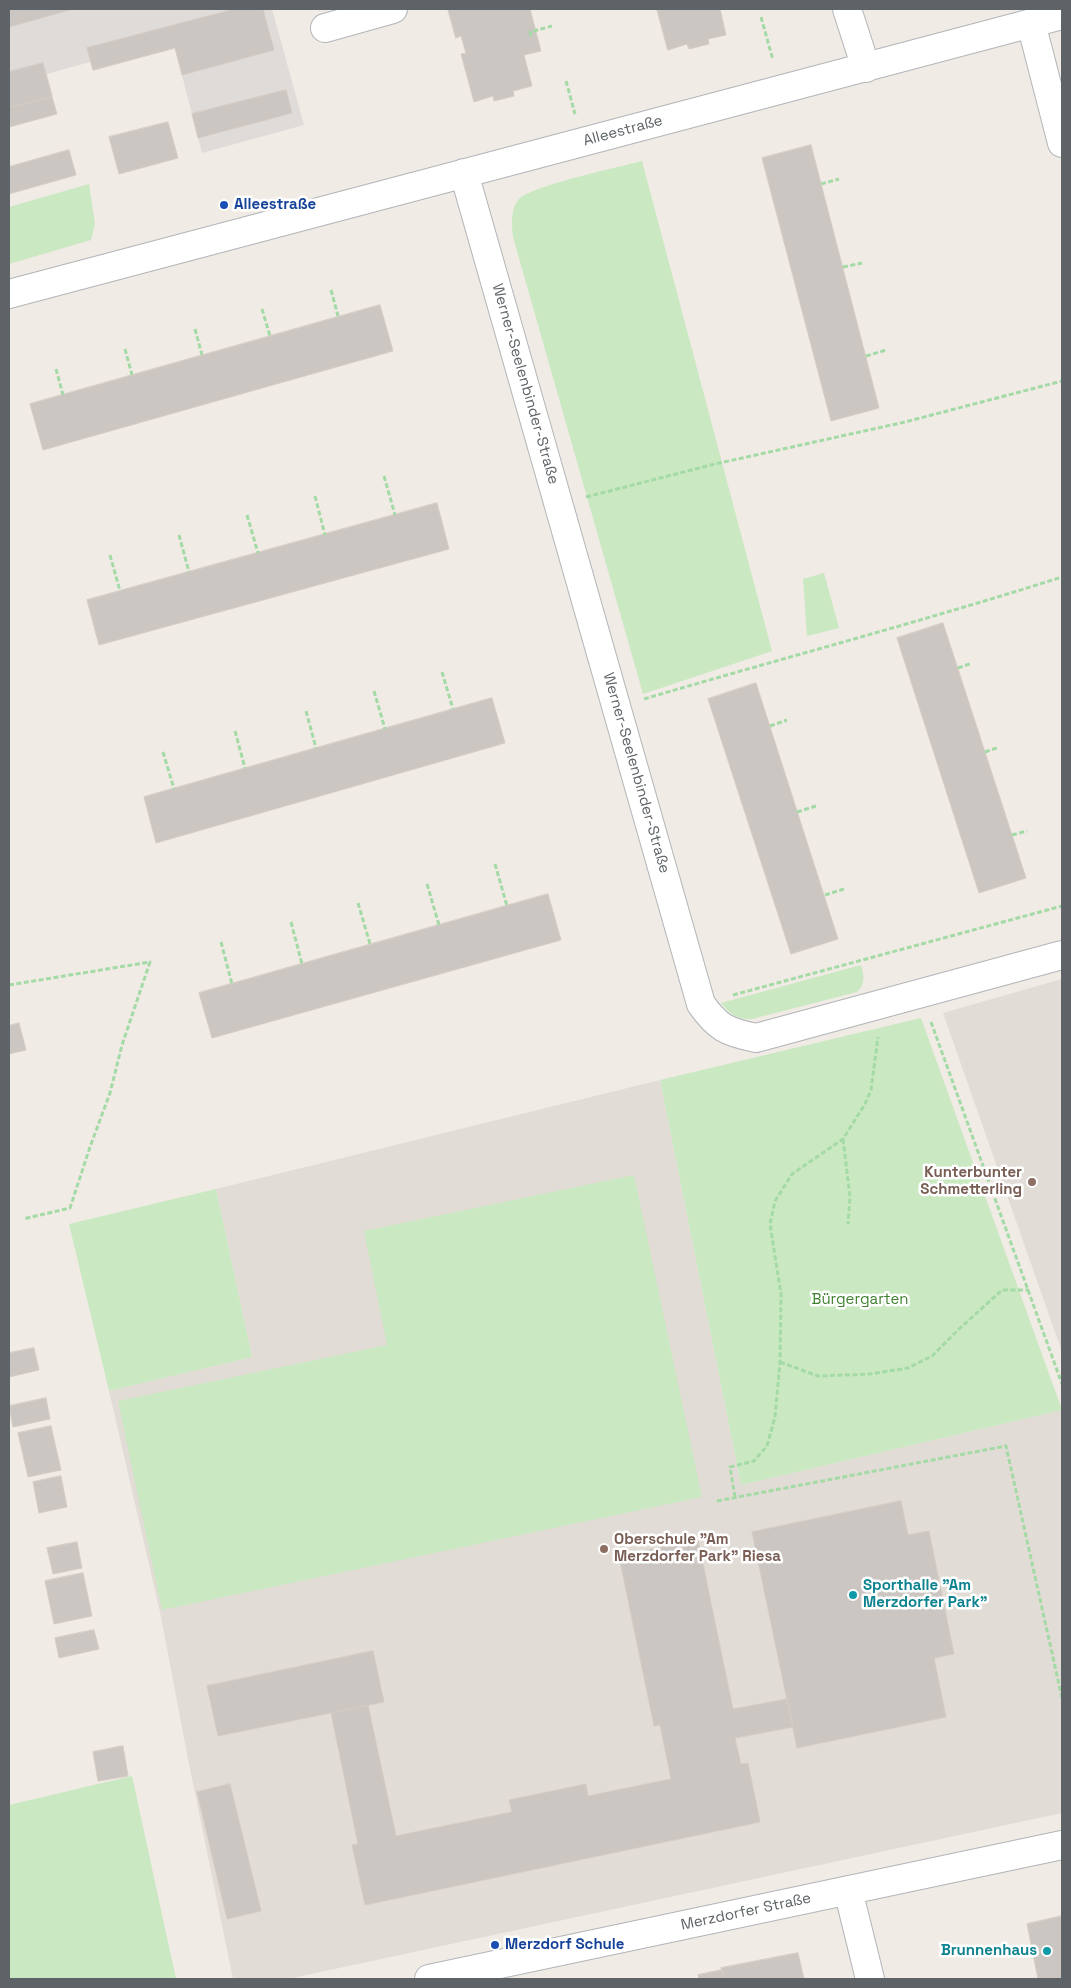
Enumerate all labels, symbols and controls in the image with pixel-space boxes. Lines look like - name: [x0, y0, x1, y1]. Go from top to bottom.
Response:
- street label: Alleestraße: [581, 112, 665, 150]
- place label: Alleestraße: [234, 196, 316, 214]
- marker: Alleestraße: [218, 199, 230, 211]
- street label: Werner-Seelenbinder-Straße: [488, 282, 562, 486]
- street label: Werner-Seelenbinder-Straße: [599, 671, 673, 875]
- place label: Kunterbunter Schmetterling: [920, 1164, 1022, 1199]
- marker: Kunterbunter Schmetterling: [1026, 1176, 1038, 1188]
- park label: Bürgergarten: [812, 1291, 908, 1309]
- place label: Oberschule "Am Merzdorfer Park" Riesa: [614, 1531, 781, 1566]
- marker: Oberschule "Am Merzdorfer Park" Riesa: [598, 1543, 610, 1555]
- place label: Sporthalle "Am Merzdorfer Park": [863, 1577, 988, 1612]
- marker: Sporthalle "Am Merzdorfer Park": [847, 1589, 859, 1601]
- street label: Merzdorfer Straße: [679, 1889, 813, 1935]
- place label: Merzdorf Schule: [505, 1936, 624, 1954]
- marker: Merzdorf Schule: [489, 1939, 501, 1951]
- place label: Brunnenhaus: [941, 1942, 1037, 1960]
- marker: Brunnenhaus: [1041, 1945, 1053, 1957]

